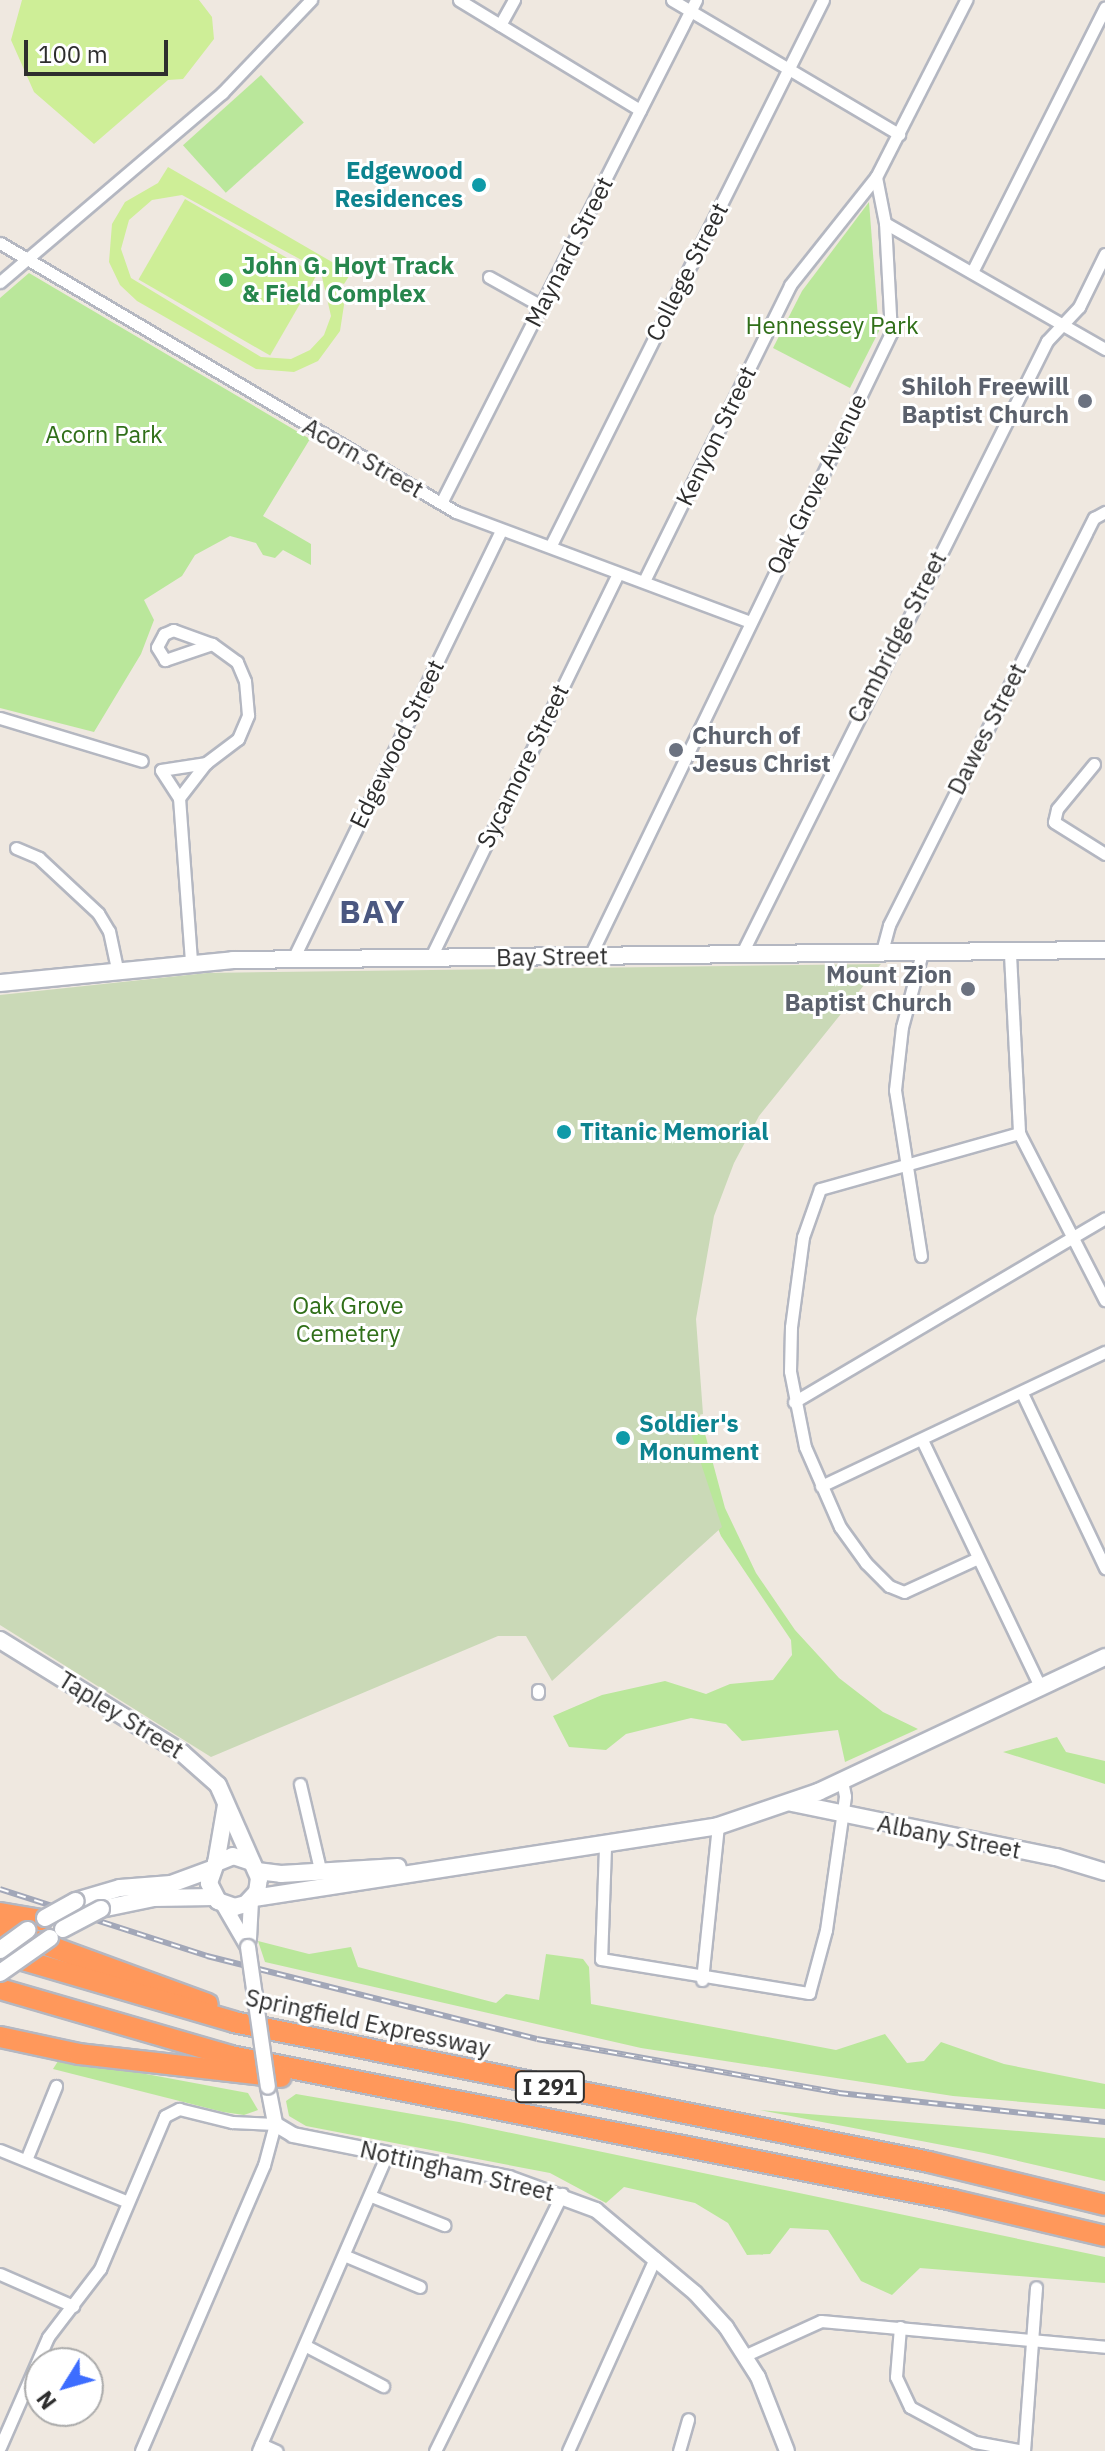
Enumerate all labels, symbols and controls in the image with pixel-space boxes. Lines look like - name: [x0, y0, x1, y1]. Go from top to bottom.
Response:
- scale bar: [28, 24, 172, 74]
- text: 100 m: [38, 38, 108, 70]
- place label: Edgewood Residences: [334, 157, 463, 213]
- street label: Maynard Street: [519, 172, 619, 332]
- marker: Edgewood Residences: [470, 176, 488, 194]
- street label: College Street: [640, 198, 734, 346]
- place label: John G. Hoyt Track & Field Complex: [242, 252, 454, 308]
- marker: John G. Hoyt Track & Field Complex: [217, 271, 235, 289]
- park label: Hennessey Park: [745, 312, 919, 340]
- street label: Kenyon Street: [670, 362, 762, 510]
- place label: Shiloh Freewill Baptist Church: [901, 373, 1069, 429]
- street label: Oak Grove Avenue: [761, 389, 873, 579]
- marker: Shiloh Freewill Baptist Church: [1076, 392, 1094, 410]
- street label: Acorn Street: [297, 412, 429, 504]
- park label: Acorn Park: [45, 421, 163, 449]
- street label: Cambridge Street: [841, 546, 953, 728]
- street label: Edgewood Street: [344, 655, 450, 833]
- street label: Dawes Street: [942, 659, 1032, 799]
- street label: Sycamore Street: [471, 679, 575, 853]
- place label: Church of Jesus Christ: [692, 722, 831, 778]
- marker: Church of Jesus Christ: [667, 741, 685, 759]
- district label: BAY: [339, 892, 407, 930]
- street label: Bay Street: [496, 942, 608, 972]
- place label: Mount Zion Baptist Church: [785, 961, 952, 1017]
- marker: Mount Zion Baptist Church: [959, 980, 977, 998]
- place label: Titanic Memorial: [580, 1118, 769, 1146]
- marker: Titanic Memorial: [555, 1123, 573, 1141]
- park label: Oak Grove Cemetery: [292, 1292, 404, 1348]
- place label: Soldier's Monument: [639, 1410, 759, 1466]
- marker: Soldier's Monument: [614, 1429, 632, 1447]
- street label: Tapley Street: [53, 1665, 189, 1765]
- street label: Albany Street: [875, 1809, 1023, 1865]
- street label: Springfield Expressway: [243, 1983, 493, 2063]
- road number: I 291: [514, 2069, 586, 2105]
- street label: Nottingham Street: [357, 2135, 557, 2207]
- north arrow: [24, 2347, 104, 2427]
- text: N: [30, 2385, 62, 2416]

